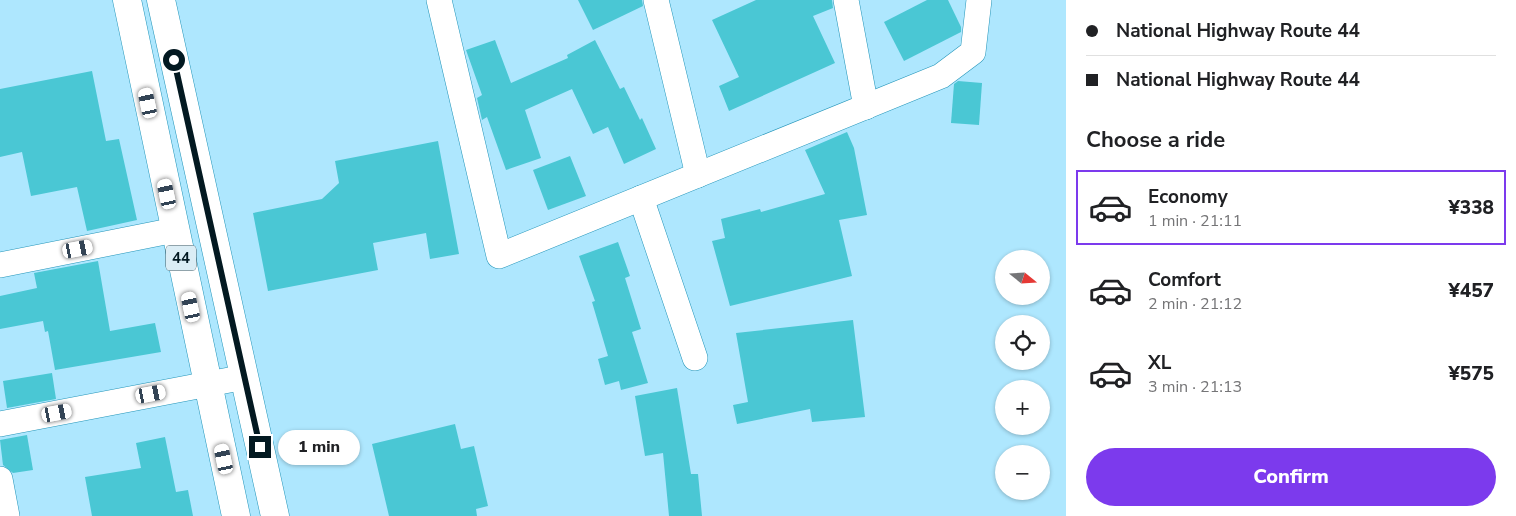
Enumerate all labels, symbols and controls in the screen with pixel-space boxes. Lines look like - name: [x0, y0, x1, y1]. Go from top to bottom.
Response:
- text: National Highway Route 44: [1116, 18, 1360, 44]
- route start: [163, 49, 185, 71]
- text: National Highway Route 44: [1116, 67, 1360, 93]
- car: [137, 87, 158, 119]
- text: Choose a ride: [1086, 125, 1225, 155]
- car: [156, 178, 177, 210]
- text: Economy: [1148, 184, 1228, 210]
- icon: car: [1088, 185, 1133, 230]
- text: ¥338: [1448, 195, 1494, 221]
- text: 1 min · 21:11: [1148, 210, 1242, 232]
- car: [61, 239, 94, 259]
- road number: 44: [166, 246, 196, 270]
- north arrow: [995, 250, 1050, 305]
- map controls: [995, 250, 1050, 500]
- text: Comfort: [1148, 267, 1221, 293]
- icon: car: [1088, 268, 1133, 313]
- text: ¥457: [1448, 278, 1494, 304]
- car: [180, 291, 201, 323]
- text: 2 min · 21:12: [1148, 293, 1242, 315]
- button: locate: [995, 315, 1050, 370]
- text: XL: [1148, 350, 1171, 376]
- icon: car: [1088, 351, 1133, 396]
- text: ¥575: [1448, 361, 1494, 387]
- text: 3 min · 21:13: [1148, 376, 1242, 398]
- button: +: [995, 380, 1050, 435]
- car: [134, 384, 167, 404]
- car: [40, 403, 73, 423]
- callout: 1 min: [278, 430, 360, 464]
- route end: [249, 436, 271, 458]
- text: 1 min: [298, 436, 340, 458]
- car: [213, 443, 234, 475]
- button: −: [995, 445, 1050, 500]
- button: Confirm: [1086, 448, 1496, 506]

